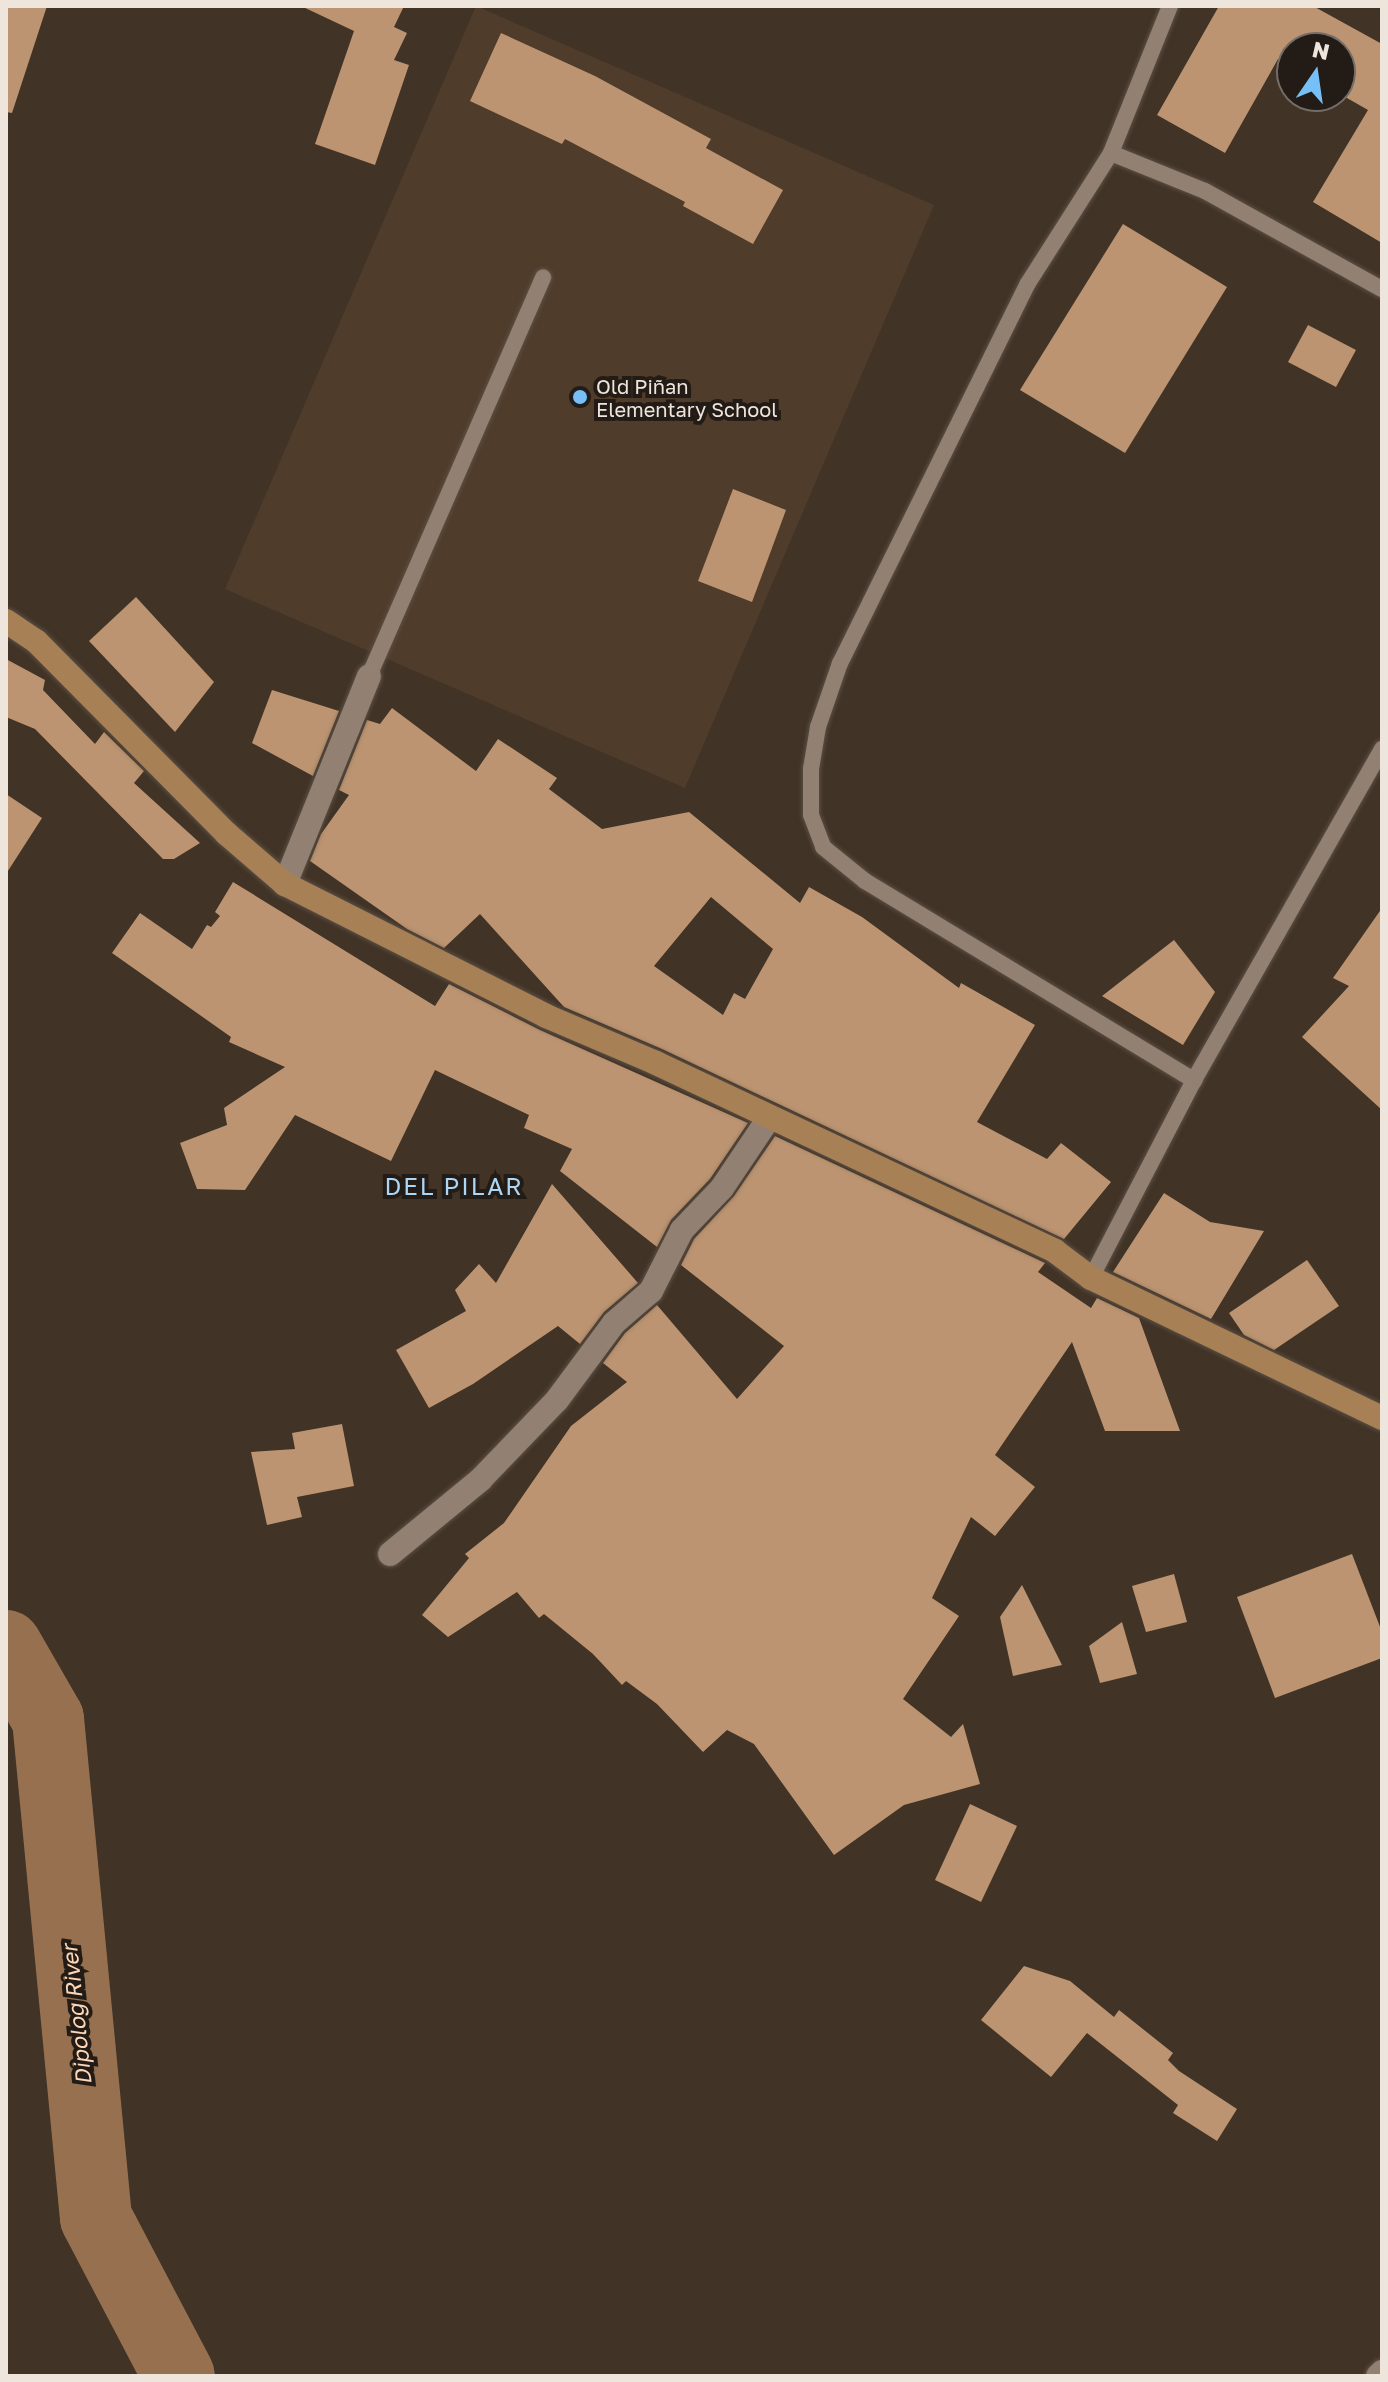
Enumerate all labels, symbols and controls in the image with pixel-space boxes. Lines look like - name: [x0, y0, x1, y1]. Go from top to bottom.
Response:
- north arrow: [1276, 32, 1356, 112]
- text: N: [1310, 35, 1332, 65]
- place label: Old Piñan Elementary School: [596, 374, 778, 421]
- marker: Old Piñan Elementary School: [571, 388, 589, 406]
- district label: DEL PILAR: [384, 1172, 524, 1200]
- water label: Dipolog River: [55, 1943, 97, 2087]

